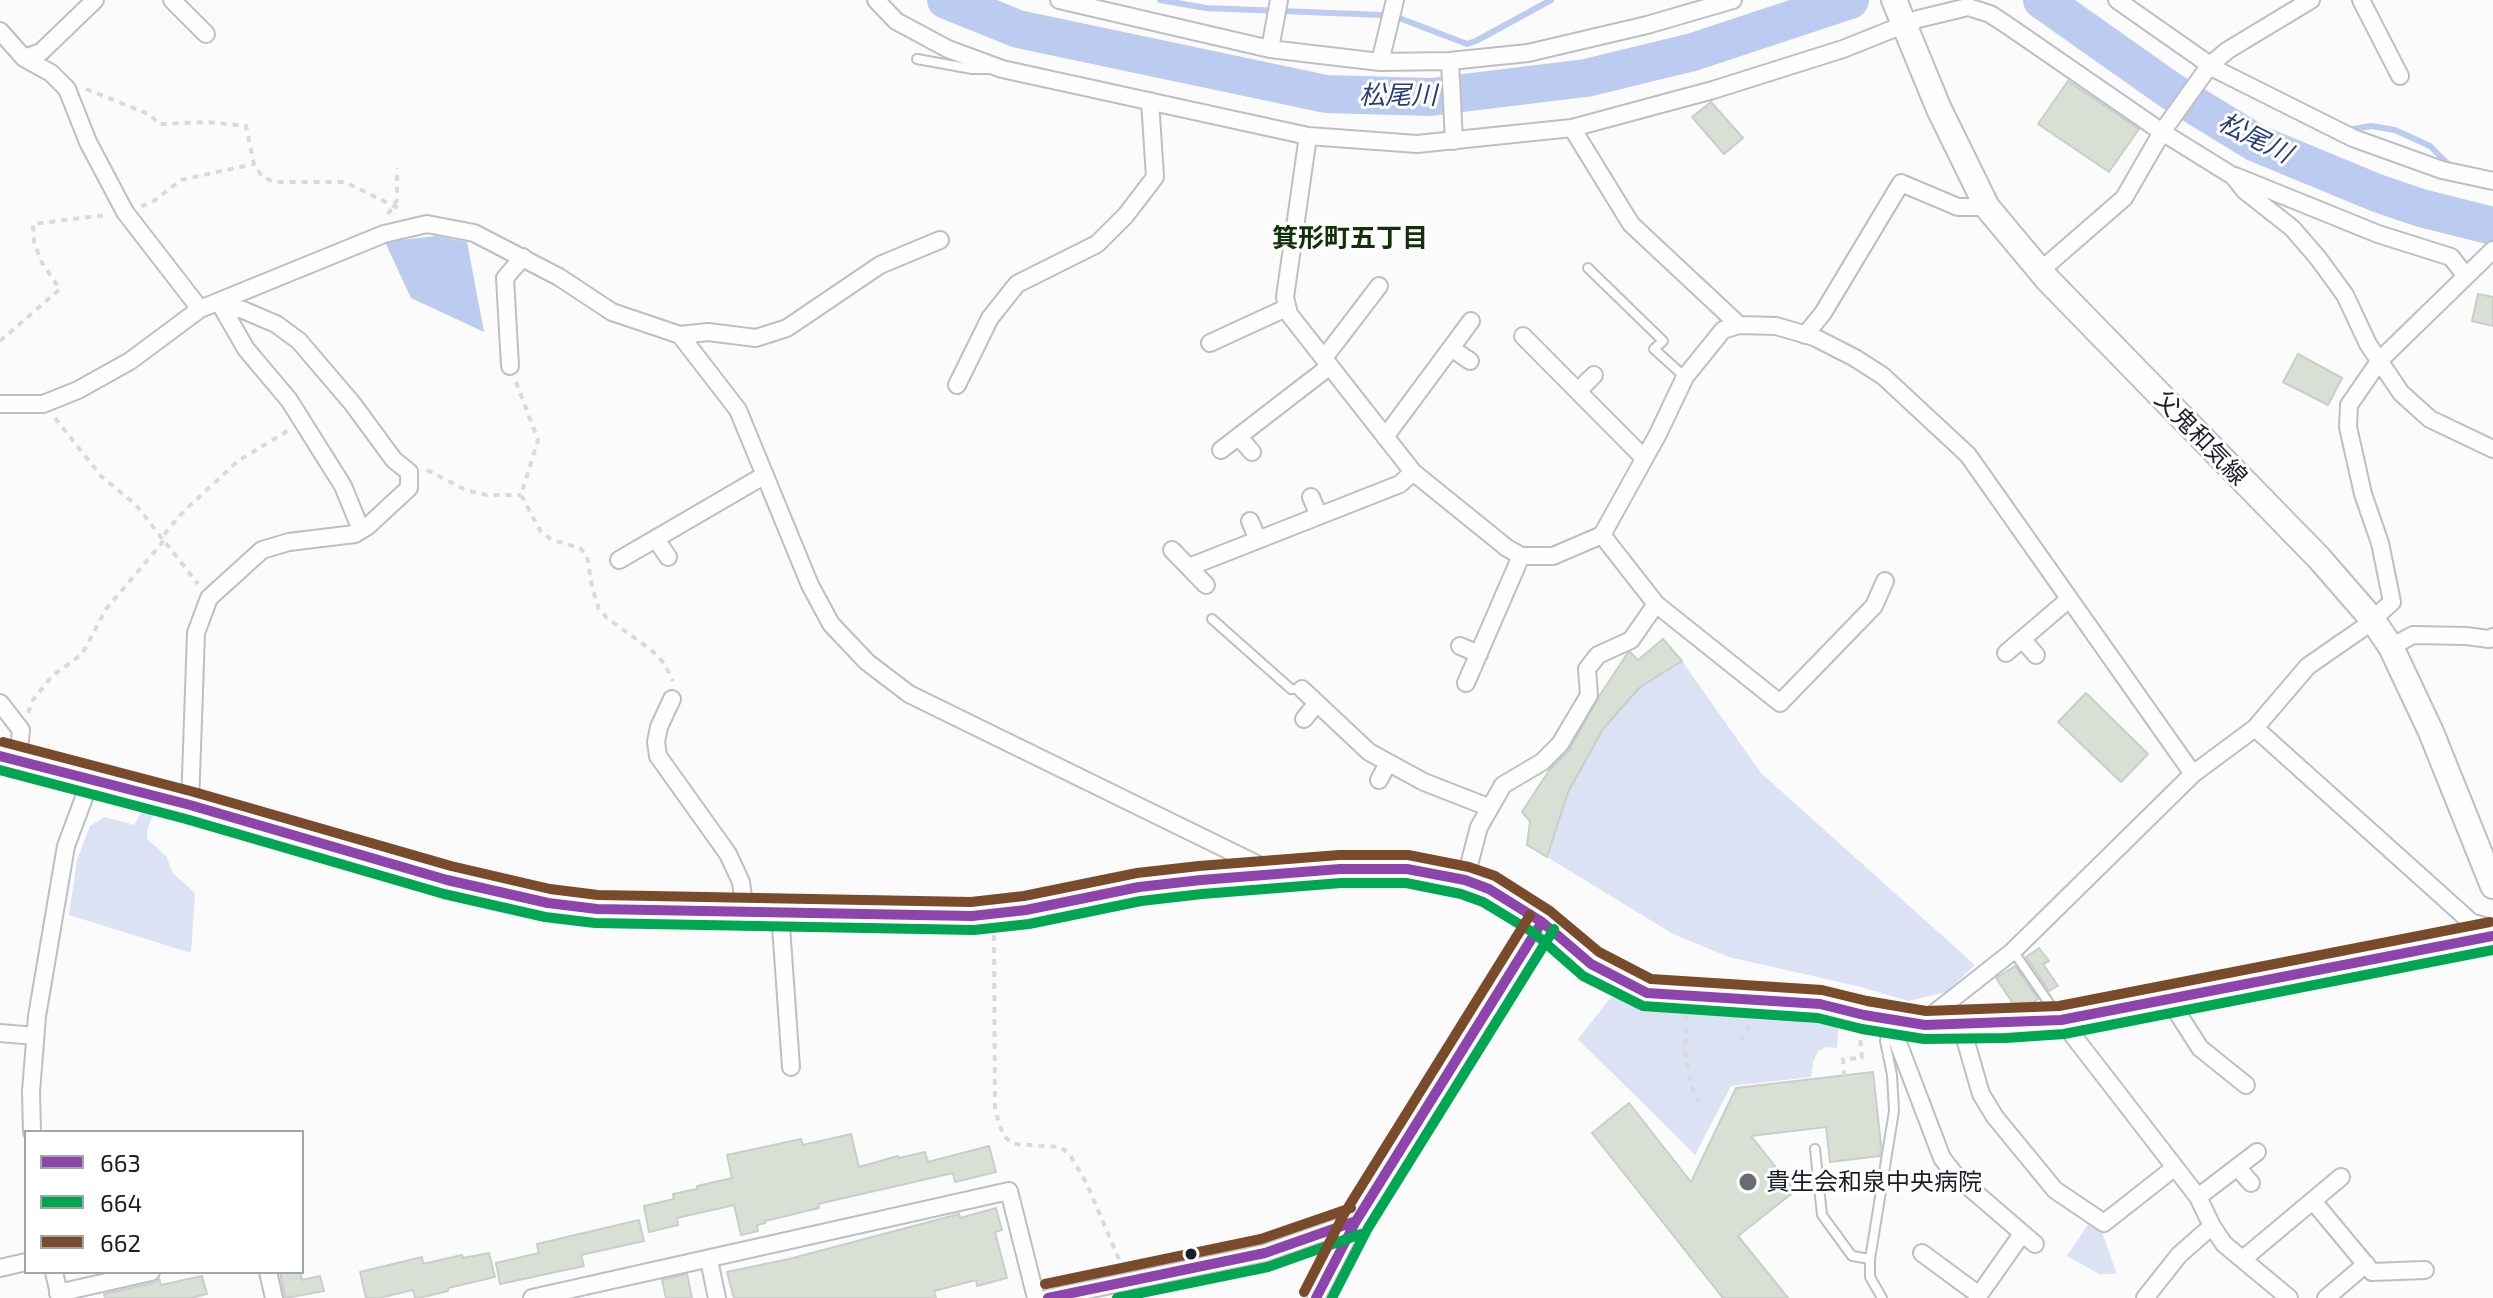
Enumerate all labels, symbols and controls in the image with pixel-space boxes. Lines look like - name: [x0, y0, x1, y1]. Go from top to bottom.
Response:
- water label: 松尾川: [1359, 79, 1437, 111]
- water label: 松尾川: [2213, 106, 2297, 170]
- district label: 箕形町五丁目: [1272, 222, 1428, 254]
- street label: 父鬼和気線: [2149, 385, 2253, 491]
- legend: [24, 1130, 304, 1274]
- text: 663: [100, 1148, 141, 1177]
- place label: 貴生会和泉中央病院: [1766, 1168, 1982, 1196]
- marker: 貴生会和泉中央病院: [1737, 1171, 1759, 1193]
- text: 664: [100, 1188, 142, 1217]
- text: 662: [100, 1228, 141, 1257]
- unlabelled marker: [1183, 1246, 1199, 1262]

